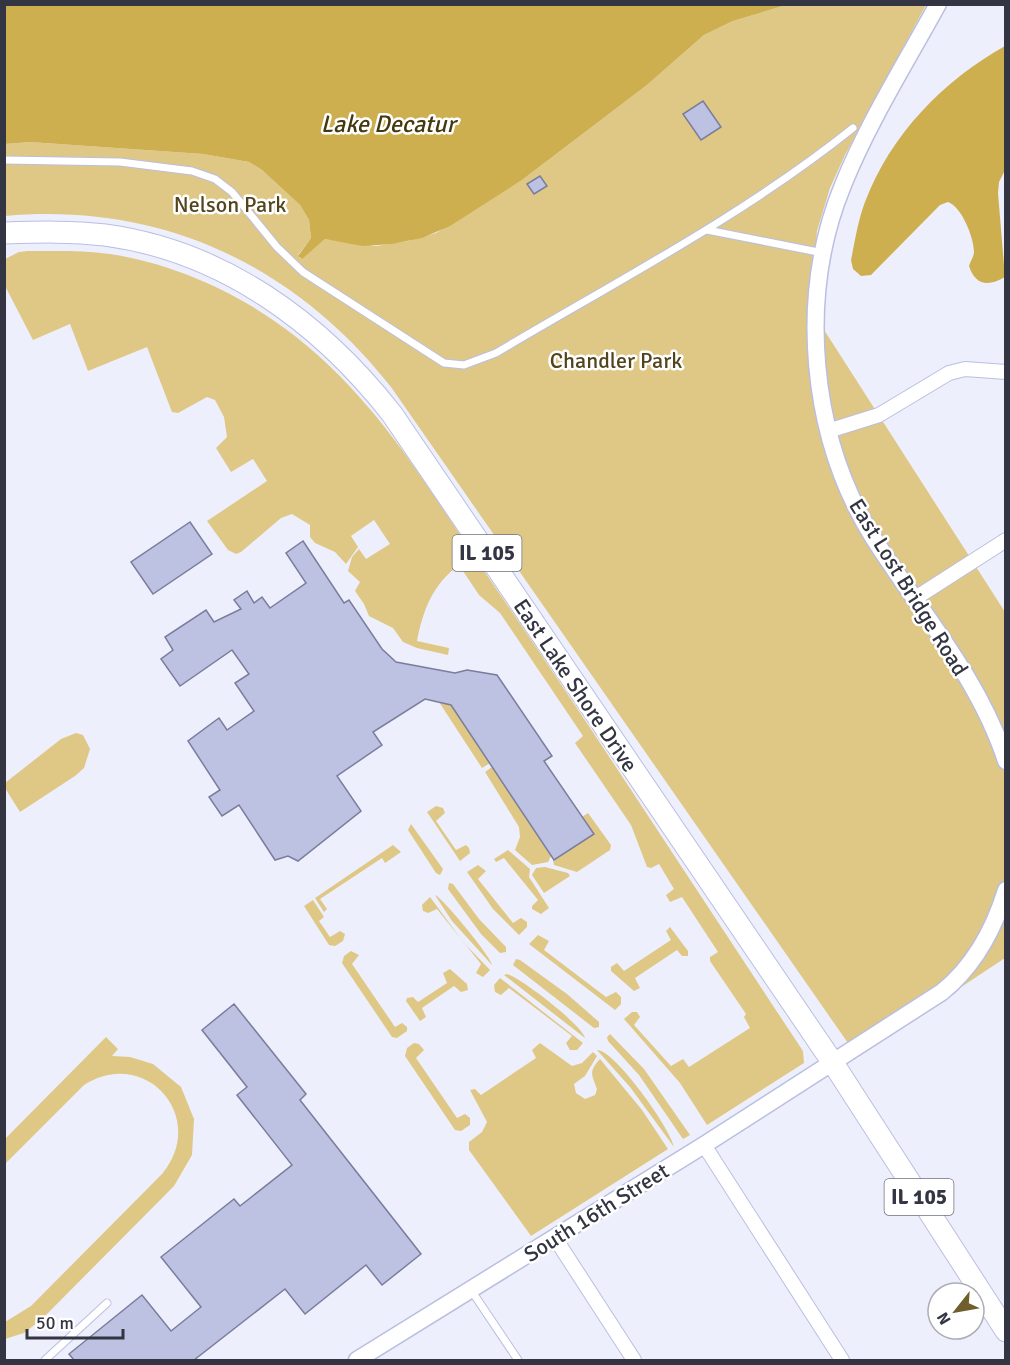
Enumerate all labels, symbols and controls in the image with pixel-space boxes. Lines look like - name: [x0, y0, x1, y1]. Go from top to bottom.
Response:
- water label: Lake Decatur: [321, 109, 458, 139]
- park label: Nelson Park: [174, 191, 286, 218]
- park label: Chandler Park: [550, 347, 682, 374]
- street label: East Lost Bridge Road: [843, 494, 974, 681]
- road number: IL 105: [452, 535, 522, 571]
- street label: East Lake Shore Drive: [508, 594, 643, 777]
- street label: South 16th Street: [519, 1157, 674, 1268]
- road number: IL 105: [884, 1179, 954, 1215]
- north arrow: [926, 1281, 986, 1341]
- scale bar: [27, 1302, 123, 1340]
- text: N: [933, 1308, 955, 1328]
- text: 50 m: [36, 1312, 74, 1334]

